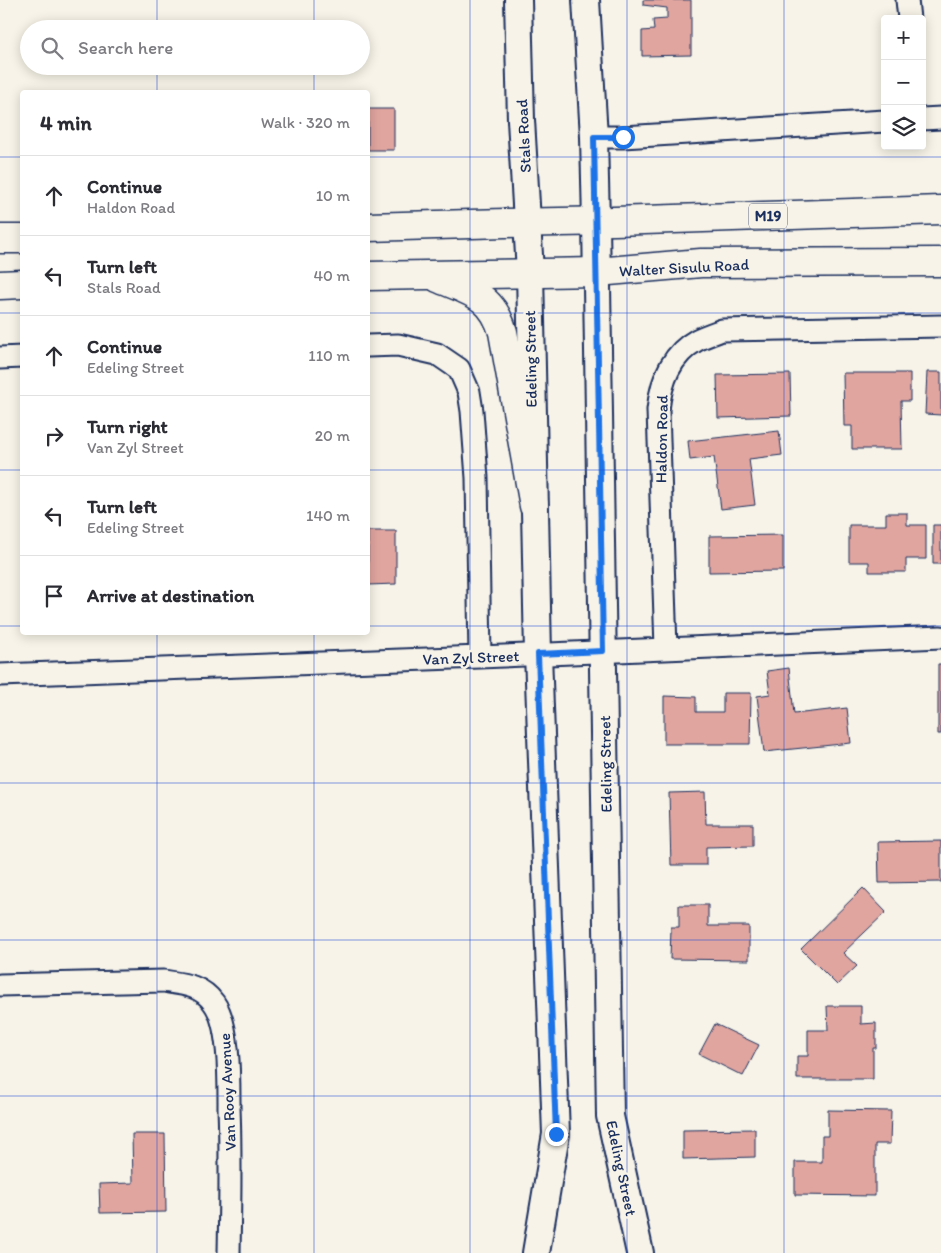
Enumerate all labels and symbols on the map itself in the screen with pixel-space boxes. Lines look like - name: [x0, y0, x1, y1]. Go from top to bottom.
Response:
- street label: Stals Road: [512, 98, 535, 173]
- route start: [612, 126, 635, 149]
- road number: M19: [749, 204, 787, 228]
- street label: Walter Sisulu Road: [619, 255, 750, 280]
- street label: Edeling Street: [520, 310, 541, 408]
- street label: Haldon Road: [651, 395, 672, 483]
- street label: Van Zyl Street: [422, 646, 520, 669]
- street label: Edeling Street: [595, 715, 616, 813]
- street label: Van Rooy Avenue: [215, 1032, 240, 1151]
- street label: Edeling Street: [602, 1119, 641, 1218]
- route end: [545, 1123, 568, 1146]

